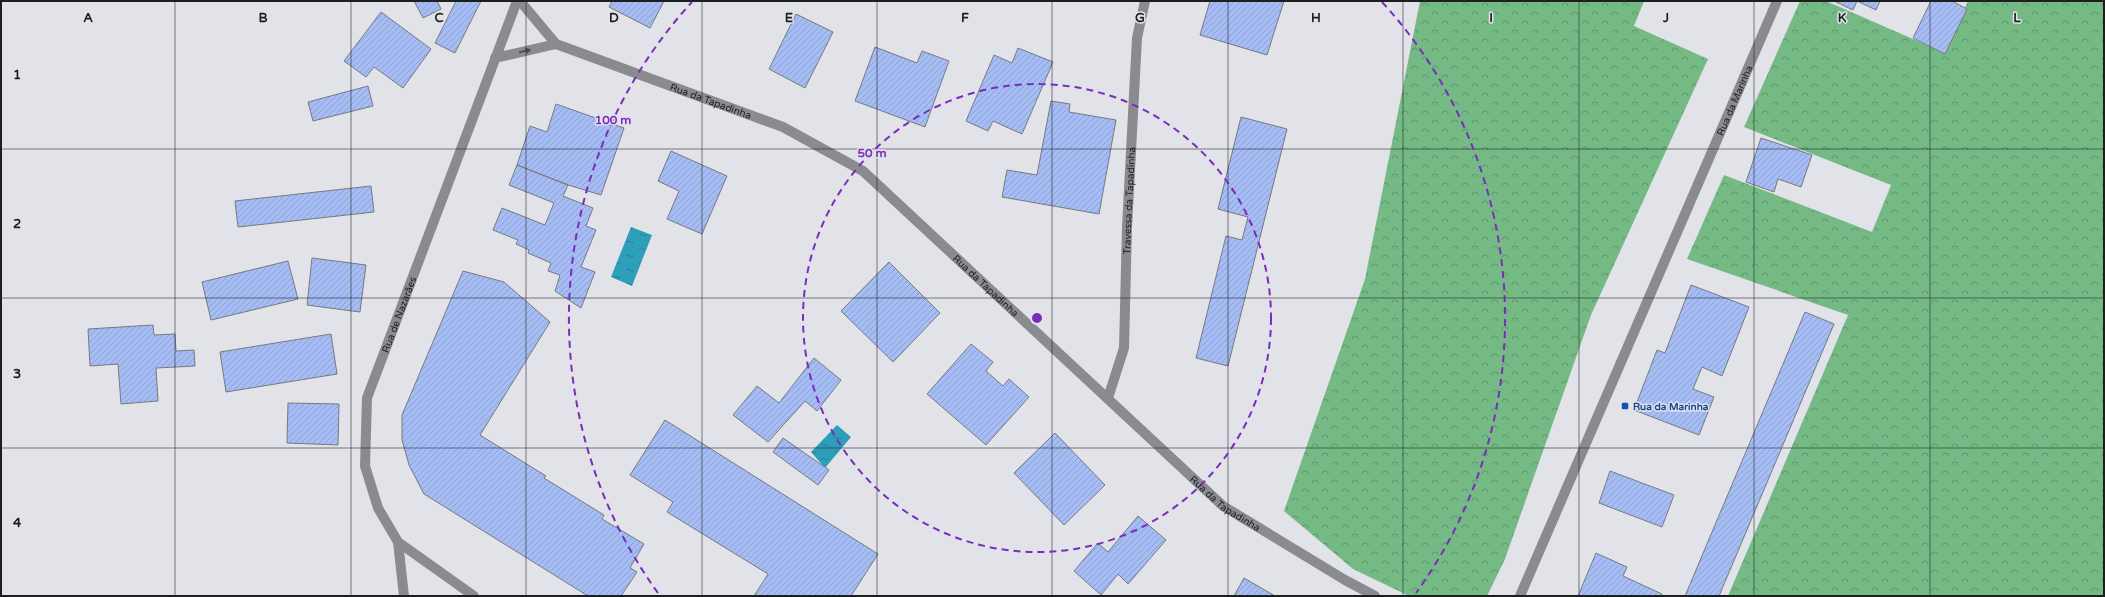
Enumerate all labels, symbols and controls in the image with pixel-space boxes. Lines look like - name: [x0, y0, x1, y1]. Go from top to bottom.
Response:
- text: A: [83, 10, 93, 26]
- text: B: [258, 10, 268, 26]
- text: C: [434, 10, 444, 26]
- text: D: [609, 10, 619, 26]
- text: E: [785, 10, 793, 26]
- text: F: [961, 10, 969, 26]
- text: G: [1135, 10, 1145, 26]
- text: H: [1311, 10, 1321, 26]
- text: I: [1489, 10, 1493, 26]
- text: J: [1662, 10, 1669, 26]
- text: K: [1838, 10, 1847, 26]
- text: L: [2013, 10, 2021, 26]
- one-way arrow: [519, 47, 532, 53]
- street label: Rua da Marinha: [1715, 64, 1756, 138]
- text: 1: [13, 67, 21, 83]
- street label: Rua da Tapadinha: [668, 81, 753, 122]
- text: 100 m: [595, 113, 631, 127]
- text: 50 m: [857, 146, 887, 160]
- street label: Travessa da Tapadinha: [1121, 147, 1138, 255]
- text: 2: [13, 216, 21, 232]
- street label: Rua da Tapadinha: [950, 253, 1021, 320]
- street label: Rua de Nazarães: [380, 275, 419, 354]
- centre of rings: [1030, 311, 1044, 325]
- text: 3: [13, 366, 21, 382]
- marker: Rua da Marinha: [1620, 401, 1630, 411]
- place label: Rua da Marinha: [1633, 401, 1709, 413]
- street label: Rua da Tapadinha: [1187, 473, 1262, 534]
- text: 4: [13, 515, 22, 531]

